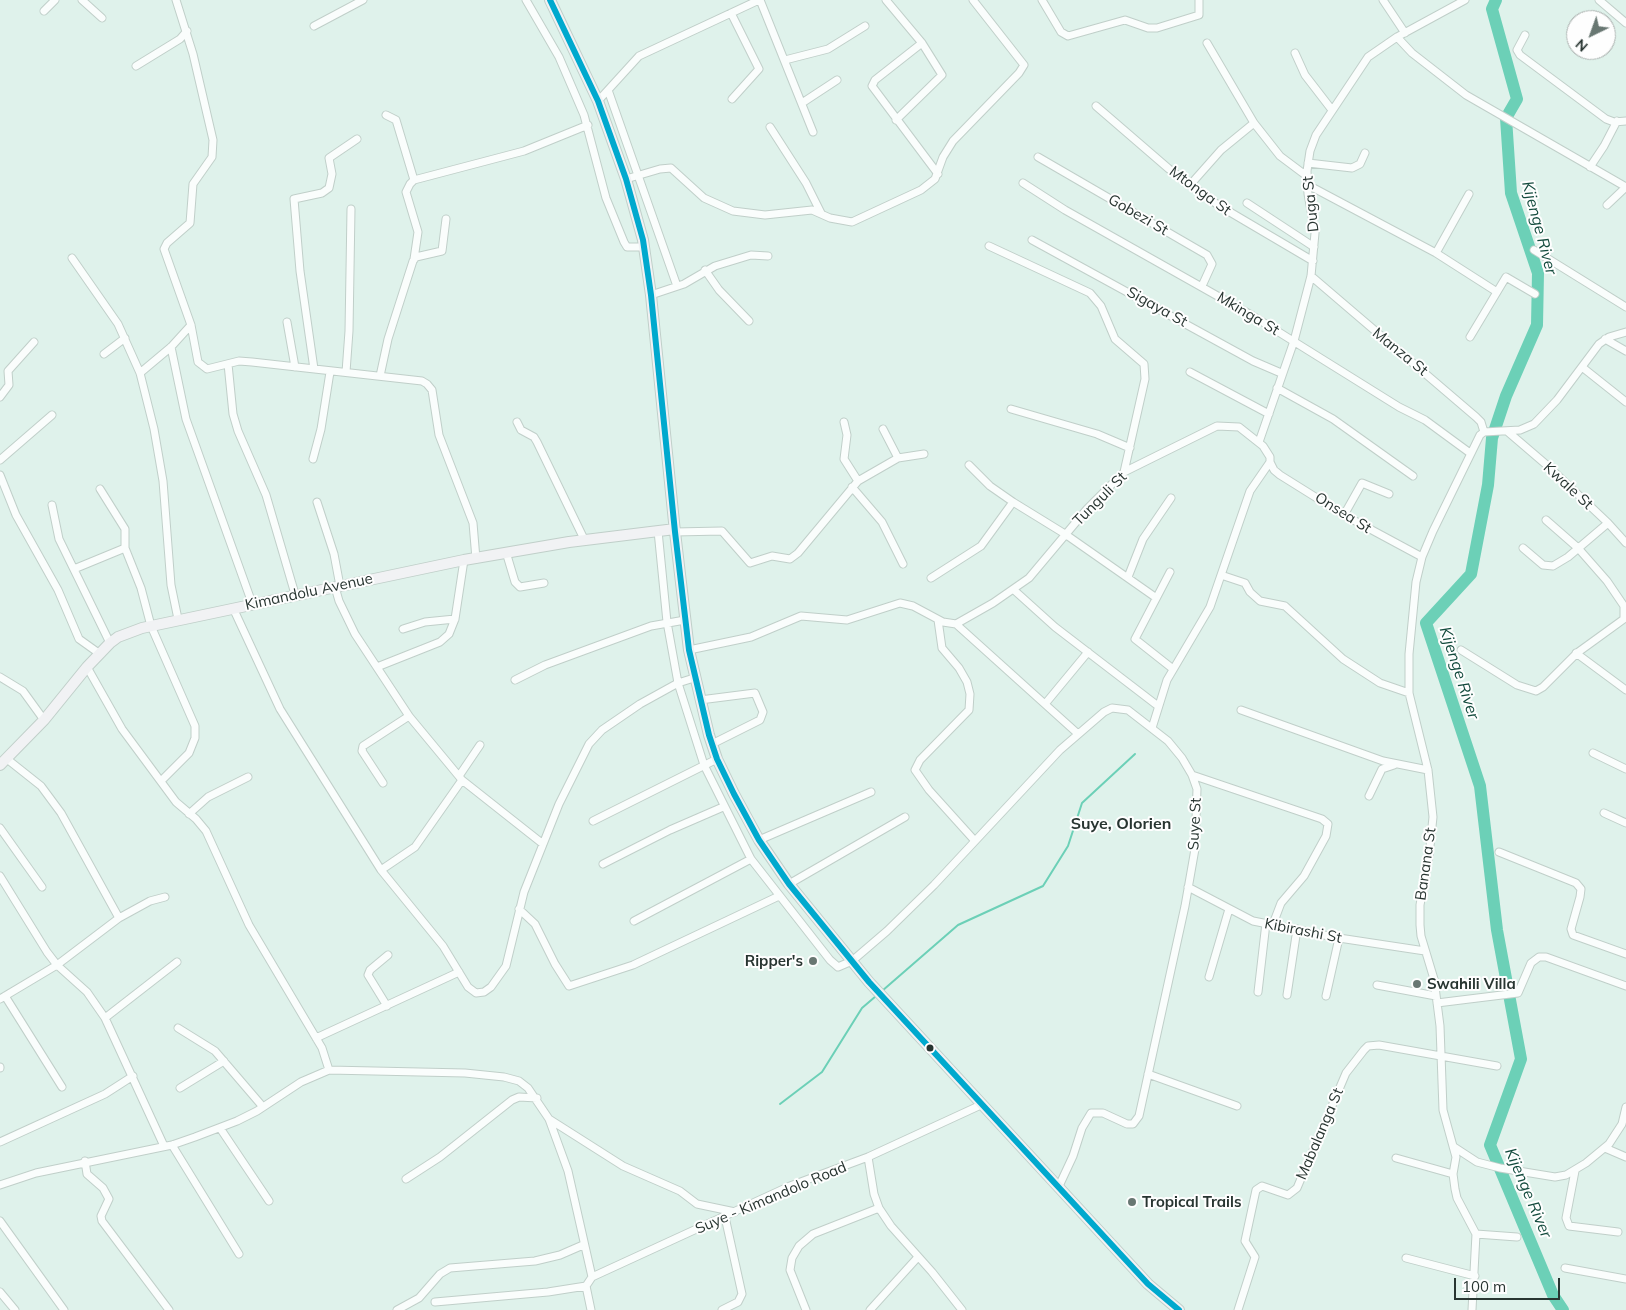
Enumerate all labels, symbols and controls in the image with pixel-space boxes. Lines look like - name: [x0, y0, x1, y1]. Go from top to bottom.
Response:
- north arrow: [1566, 10, 1616, 60]
- text: N: [1572, 35, 1592, 56]
- street label: Mtonga St: [1166, 163, 1234, 219]
- street label: Duga St: [1299, 175, 1323, 233]
- water label: Kijenge River: [1517, 179, 1561, 277]
- street label: Gobezi St: [1105, 191, 1171, 239]
- street label: Sigaya St: [1124, 283, 1190, 331]
- street label: Mkinga St: [1214, 288, 1282, 340]
- street label: Manza St: [1369, 324, 1431, 380]
- street label: Kwale St: [1539, 459, 1597, 513]
- street label: Tunguli St: [1069, 468, 1131, 530]
- street label: Onsea St: [1311, 489, 1375, 537]
- street label: Kimandolu Avenue: [244, 570, 374, 614]
- water label: Kijenge River: [1435, 624, 1483, 722]
- street label: Suye St: [1185, 797, 1205, 851]
- district label: Suye, Olorien: [1071, 814, 1171, 834]
- street label: Banana St: [1412, 826, 1440, 902]
- street label: Kibirashi St: [1263, 915, 1343, 947]
- place label: Ripper's: [745, 952, 803, 970]
- marker: Ripper's: [807, 955, 819, 967]
- place label: Swahili Villa: [1427, 975, 1516, 993]
- marker: Swahili Villa: [1411, 978, 1423, 990]
- unlabelled marker: [925, 1043, 935, 1053]
- street label: Mabalanga St: [1293, 1085, 1347, 1183]
- water label: Kijenge River: [1500, 1145, 1556, 1241]
- street label: Suye - Kimandolo Road: [693, 1158, 849, 1238]
- place label: Tropical Trails: [1142, 1193, 1241, 1211]
- marker: Tropical Trails: [1126, 1196, 1138, 1208]
- scale bar: [1456, 1268, 1562, 1300]
- text: 100 m: [1462, 1277, 1506, 1296]

